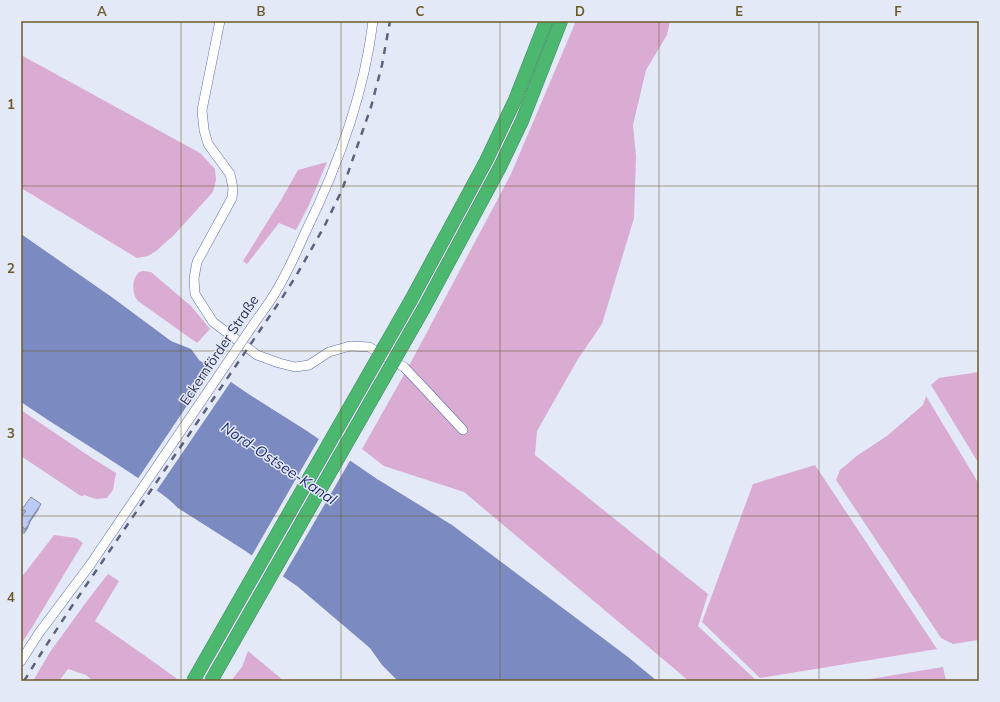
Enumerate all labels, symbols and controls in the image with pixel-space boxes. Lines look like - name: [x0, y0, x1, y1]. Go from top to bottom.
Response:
- text: A: [97, 3, 107, 19]
- text: B: [257, 3, 266, 19]
- text: C: [416, 3, 425, 19]
- text: D: [575, 3, 585, 19]
- text: E: [735, 3, 743, 19]
- text: F: [894, 3, 902, 19]
- text: 1: [7, 96, 15, 112]
- text: 2: [7, 260, 15, 276]
- street label: Eckernförder Straße: [176, 292, 262, 408]
- water label: Nord-Ostsee-Kanal: [218, 417, 341, 509]
- text: 3: [7, 425, 15, 441]
- text: 4: [7, 589, 15, 605]

